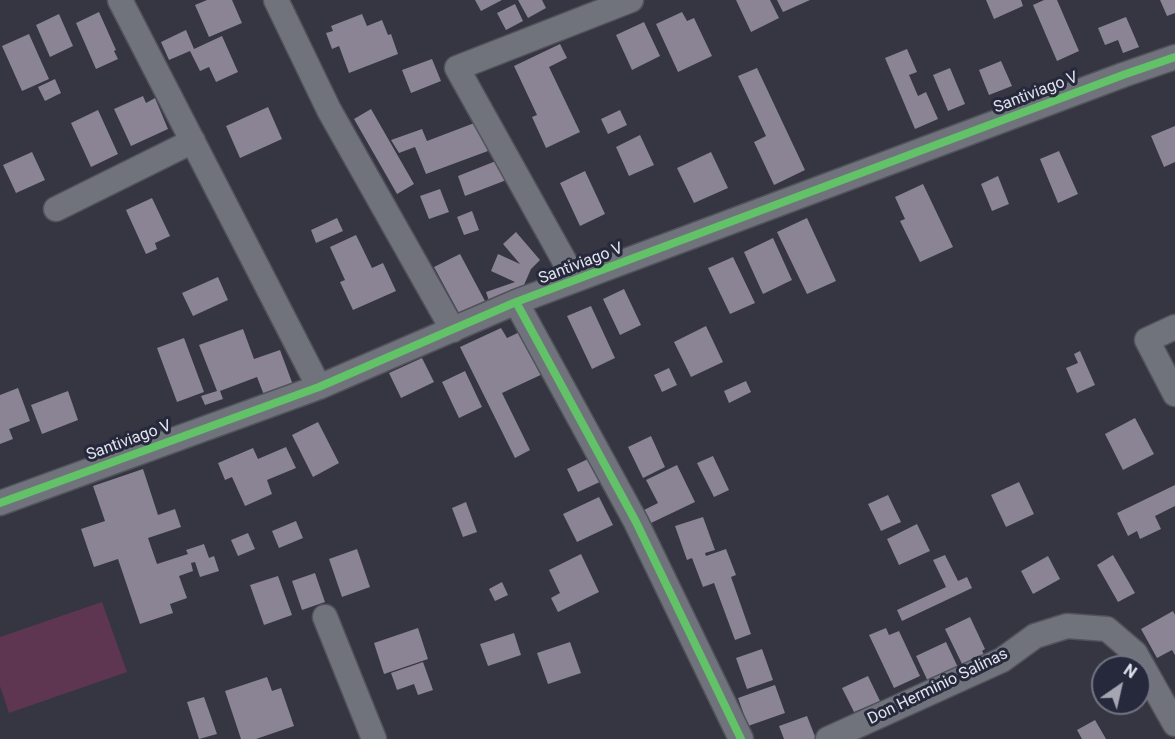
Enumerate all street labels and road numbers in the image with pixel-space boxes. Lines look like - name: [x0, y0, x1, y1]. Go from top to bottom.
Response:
- street label: Santiviago V: [991, 68, 1081, 118]
- street label: Santiviago V: [536, 239, 626, 289]
- street label: Santiviago V: [84, 417, 174, 465]
- street label: Don Herminio Salinas: [865, 645, 1011, 729]

